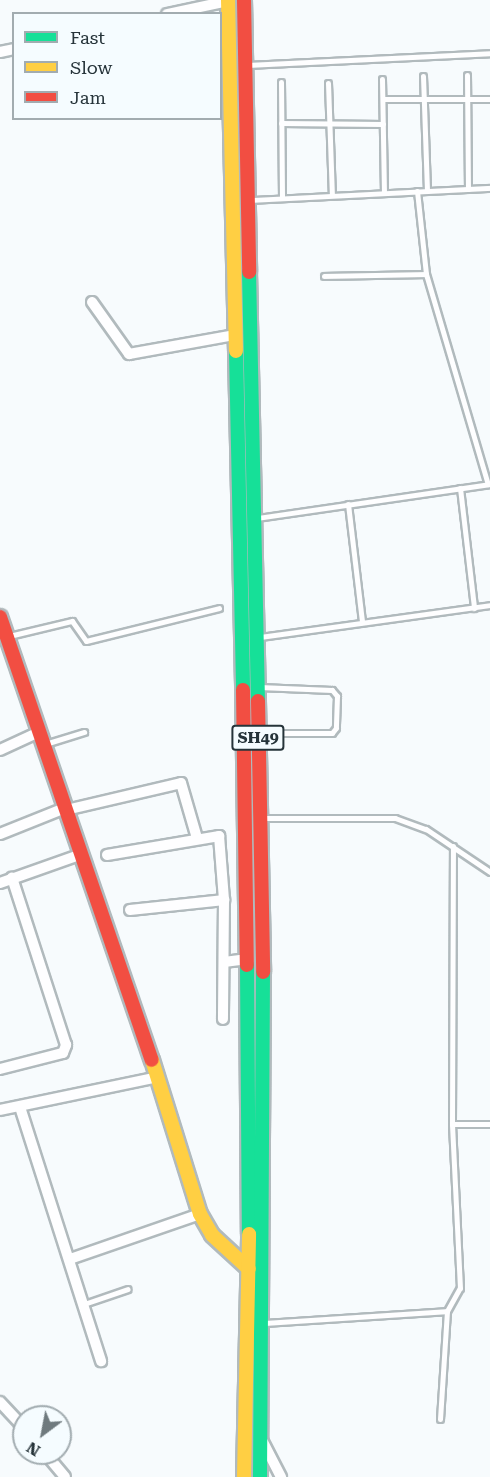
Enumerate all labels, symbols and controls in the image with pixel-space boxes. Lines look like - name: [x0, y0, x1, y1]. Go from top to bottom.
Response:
- legend: [12, 12, 222, 120]
- text: Fast: [70, 27, 105, 48]
- text: Slow: [70, 57, 112, 78]
- text: Jam: [70, 87, 106, 108]
- road number: SH49: [231, 725, 285, 751]
- north arrow: [12, 1405, 72, 1465]
- text: N: [23, 1438, 44, 1460]

